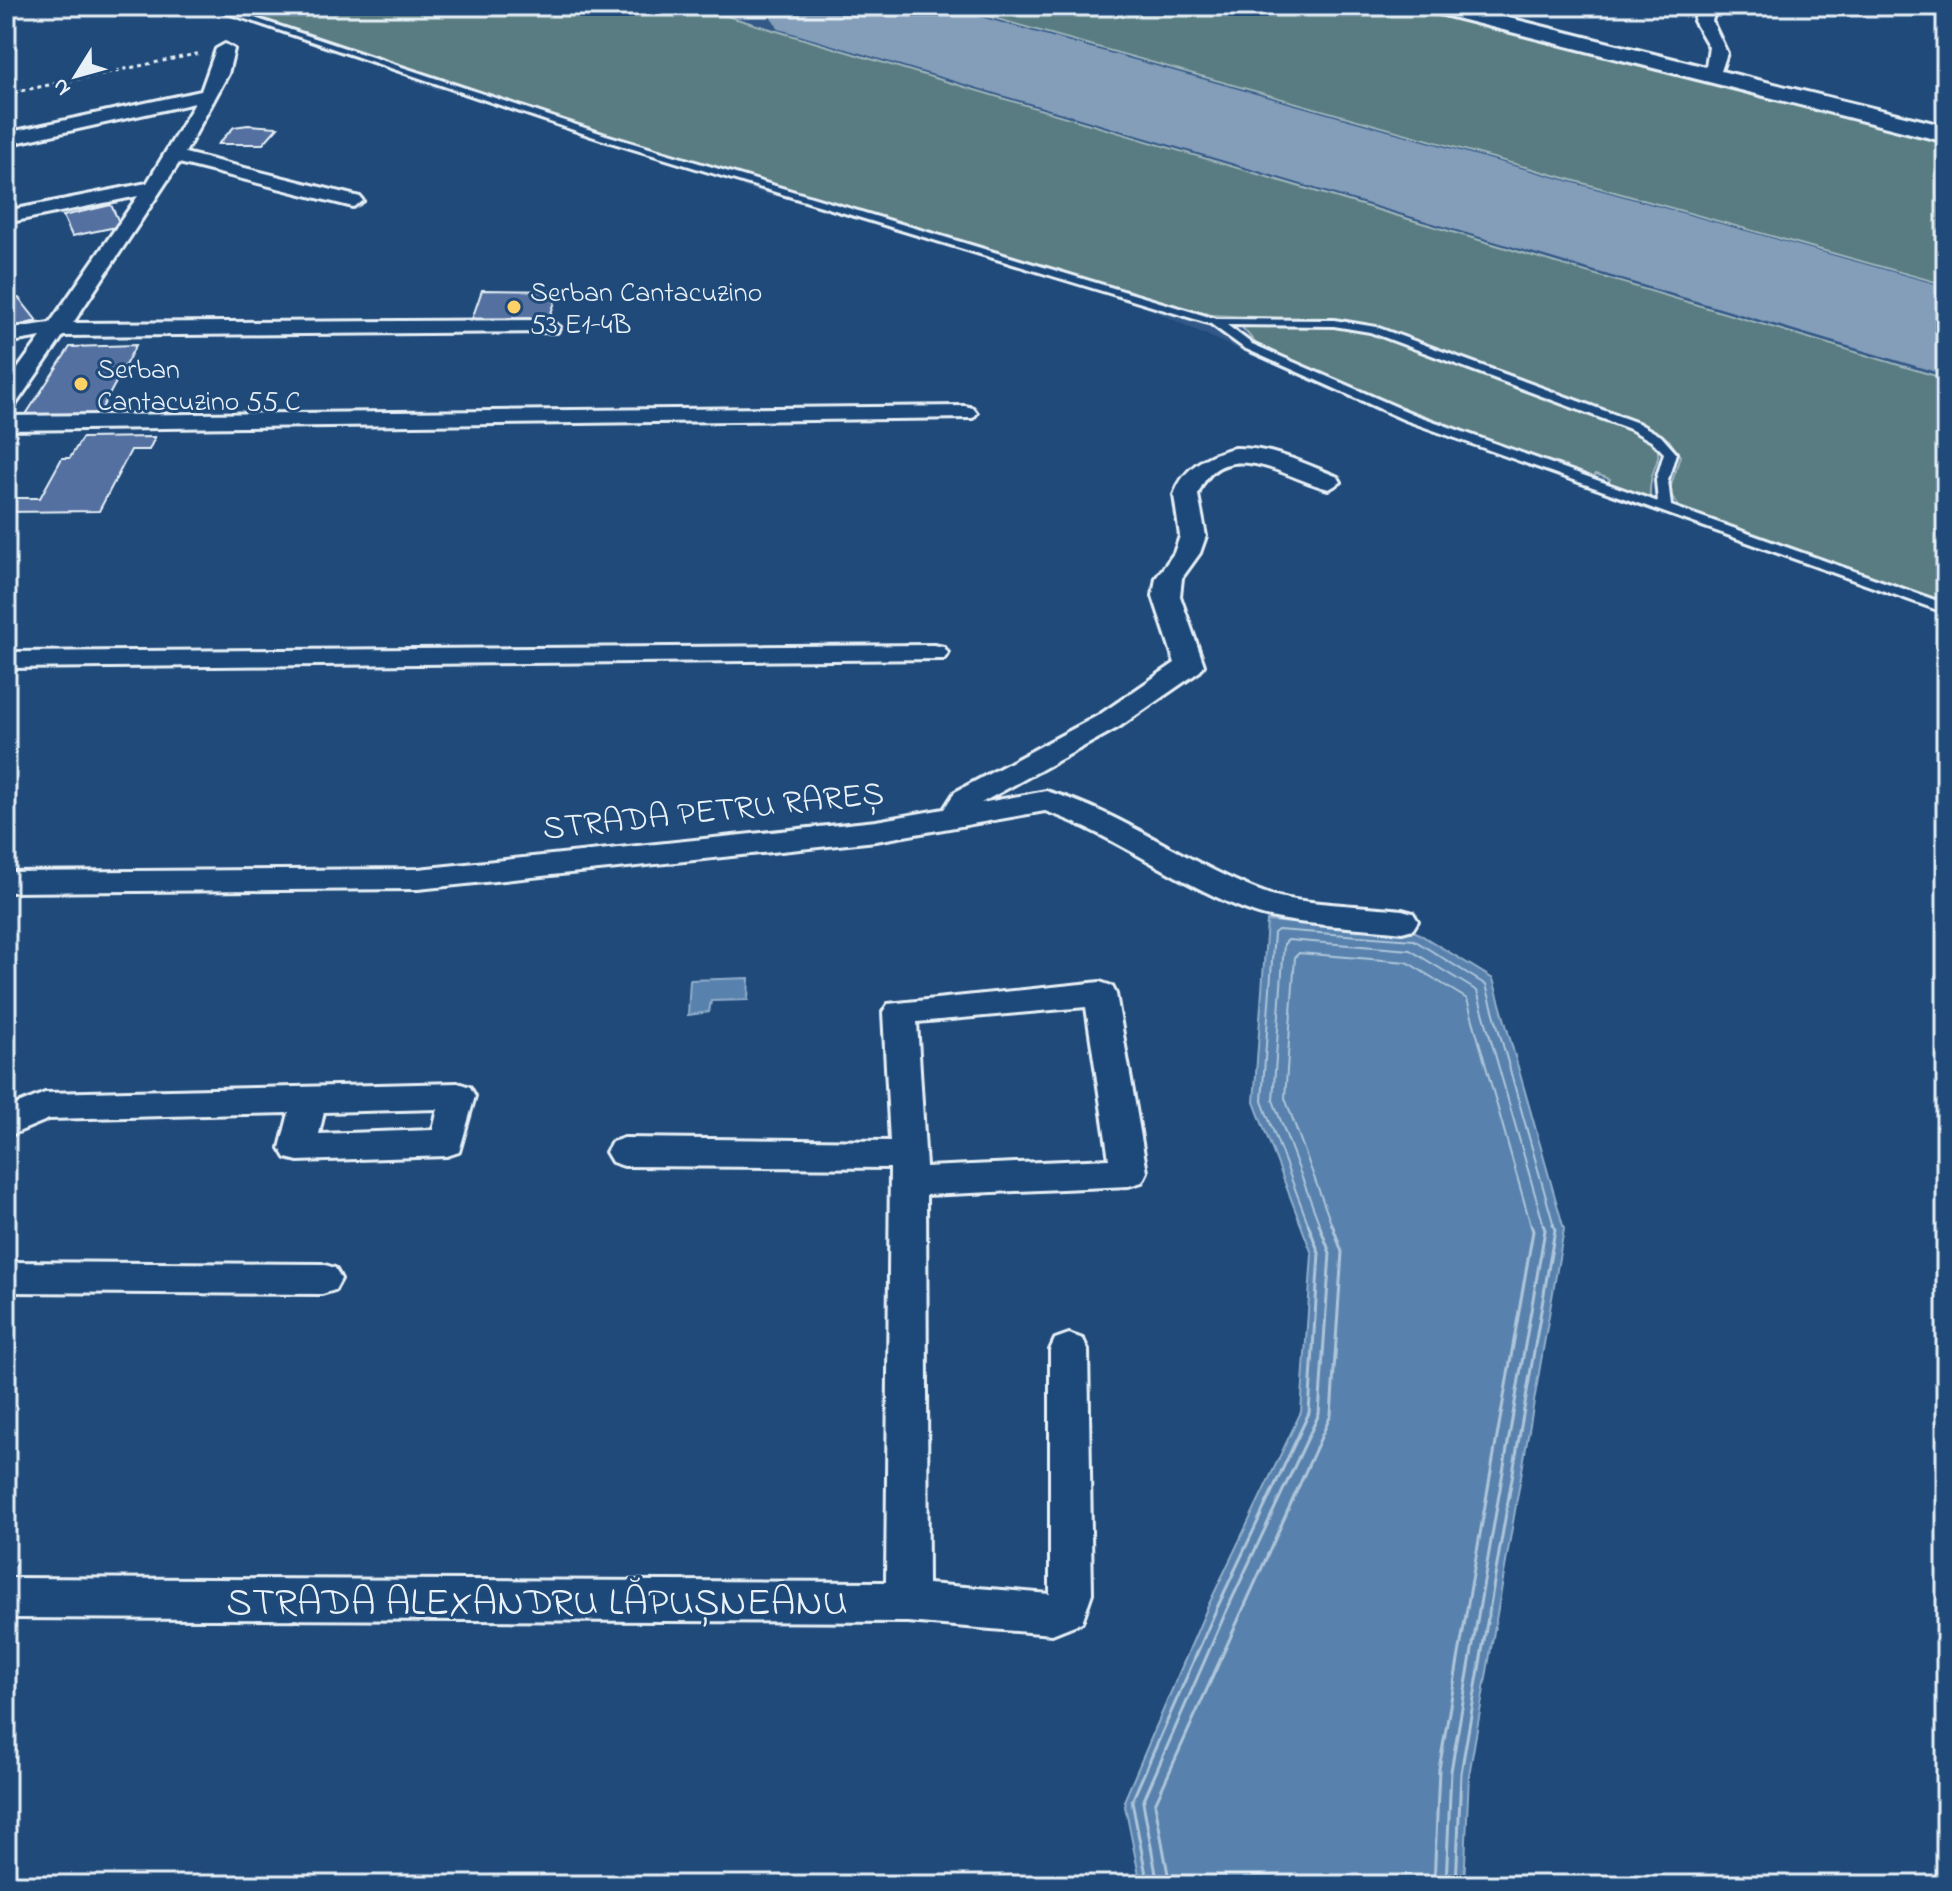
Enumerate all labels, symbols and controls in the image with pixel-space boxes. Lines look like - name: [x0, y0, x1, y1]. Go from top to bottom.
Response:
- north arrow: [36, 36, 116, 116]
- text: N: [45, 71, 80, 102]
- place label: Serban Cantacuzino 53 E1-4B: [530, 274, 762, 347]
- marker: Serban Cantacuzino 53 E1-4B: [505, 298, 523, 316]
- place label: Serban Cantacuzino 55 C: [97, 351, 301, 424]
- marker: Serban Cantacuzino 55 C: [72, 375, 90, 393]
- street label: STRADA PETRU RAREȘ: [540, 770, 887, 856]
- street label: STRADA ALEXANDRU LĂPUȘNEANU: [226, 1575, 848, 1634]

